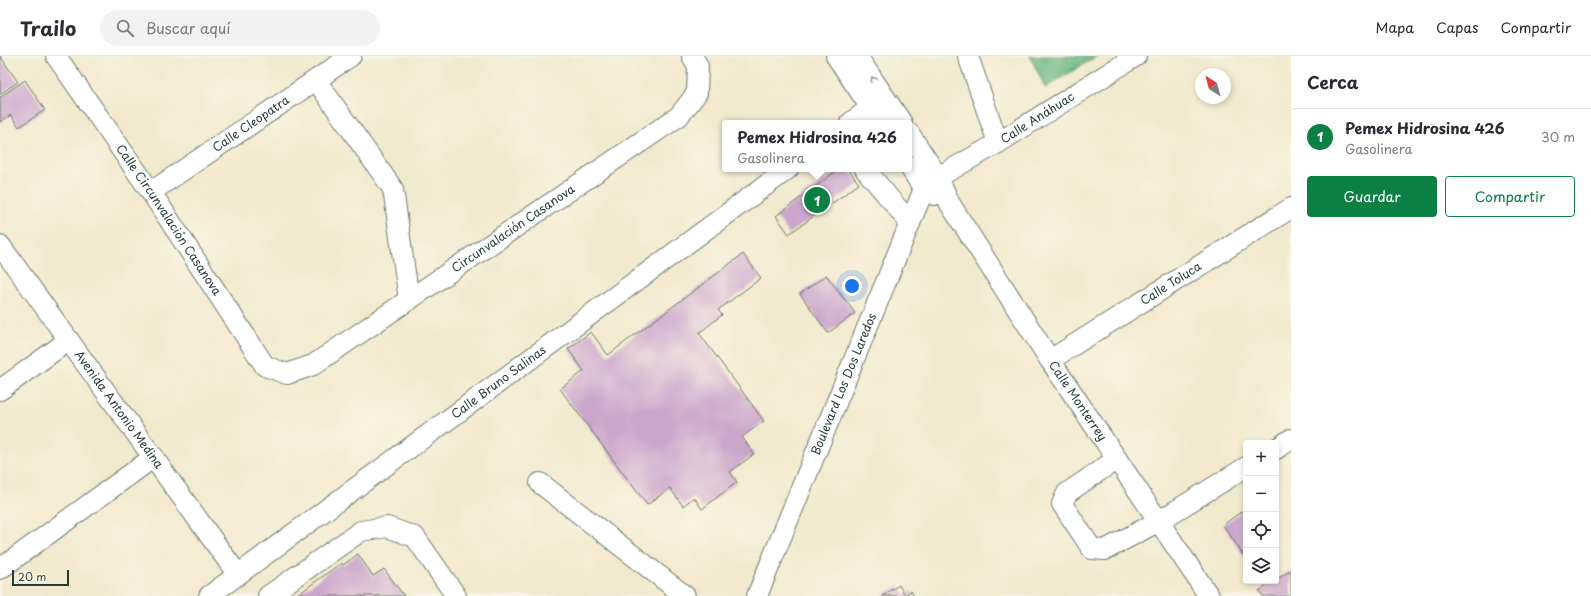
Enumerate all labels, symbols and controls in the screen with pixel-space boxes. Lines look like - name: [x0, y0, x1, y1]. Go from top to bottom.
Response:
- search box: [100, 10, 380, 46]
- text: Trailo: [20, 14, 76, 42]
- text: Buscar aquí: [146, 16, 230, 39]
- icon: search: [114, 17, 136, 39]
- text: Mapa: [1376, 17, 1414, 38]
- text: Capas: [1436, 17, 1478, 38]
- text: Compartir: [1500, 17, 1571, 38]
- north arrow: [1195, 68, 1231, 104]
- text: Cerca: [1307, 69, 1358, 95]
- one-way arrow: [870, 76, 878, 83]
- street label: Calle Anáhuac: [997, 87, 1077, 147]
- street label: Calle Cleopatra: [208, 90, 293, 156]
- text: Pemex Hidrosina 426: [1345, 116, 1505, 139]
- popup: [722, 120, 912, 172]
- text: Pemex Hidrosina 426: [737, 125, 897, 148]
- text: 1: [1317, 127, 1323, 146]
- text: 30 m: [1541, 127, 1575, 146]
- text: Gasolinera: [1345, 139, 1413, 158]
- street label: Calle Circunvalación Casanova: [112, 140, 227, 299]
- text: Gasolinera: [737, 148, 805, 167]
- button: Guardar: [1307, 176, 1437, 217]
- button: Compartir: [1445, 176, 1575, 217]
- street label: Circunvalación Casanova: [447, 179, 579, 276]
- pin: 1: [804, 185, 830, 215]
- street label: Calle Toluca: [1136, 256, 1205, 309]
- your location: [842, 276, 862, 296]
- street label: Boulevard Los Dos Laredos: [806, 310, 880, 458]
- street label: Calle Bruno Salinas: [447, 340, 550, 423]
- street label: Avenida Antonio Medina: [71, 346, 169, 472]
- street label: Calle Monterrey: [1045, 357, 1112, 444]
- map controls: [1243, 440, 1279, 584]
- button: +: [1243, 440, 1279, 476]
- button: −: [1243, 476, 1279, 512]
- button: locate: [1243, 512, 1279, 548]
- button: layers: [1243, 548, 1279, 584]
- scale bar: [12, 568, 69, 587]
- text: 20 m: [18, 568, 46, 585]

